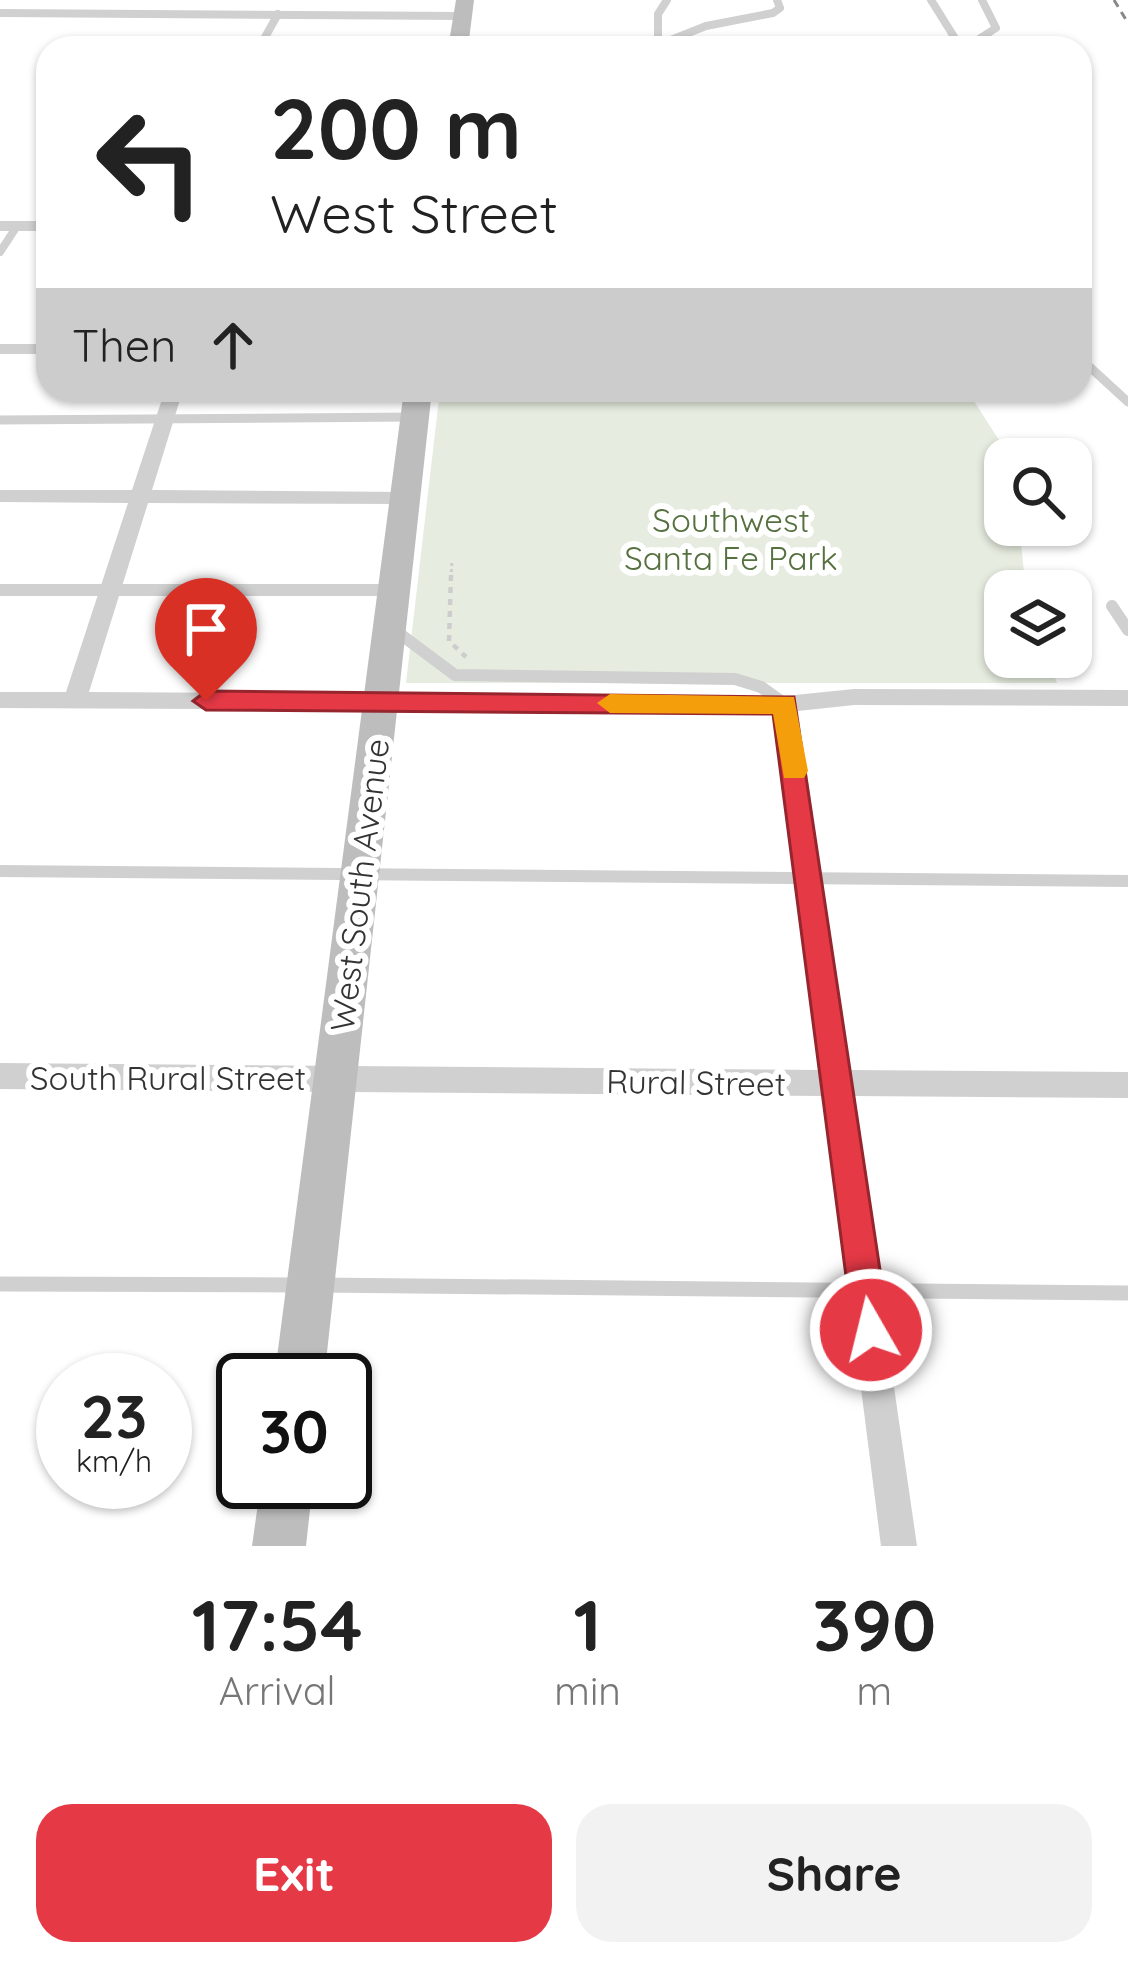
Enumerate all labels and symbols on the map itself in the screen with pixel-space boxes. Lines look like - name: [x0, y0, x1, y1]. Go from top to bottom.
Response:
- park label: Southwest Santa Fe Park: [624, 499, 838, 578]
- pin: [155, 578, 257, 701]
- street label: West South Avenue: [321, 736, 397, 1034]
- street label: South Rural Street: [30, 1057, 306, 1098]
- street label: Rural Street: [606, 1060, 786, 1104]
- position arrow: [808, 1267, 934, 1393]
- speed limit sign: 30: [216, 1353, 372, 1509]

